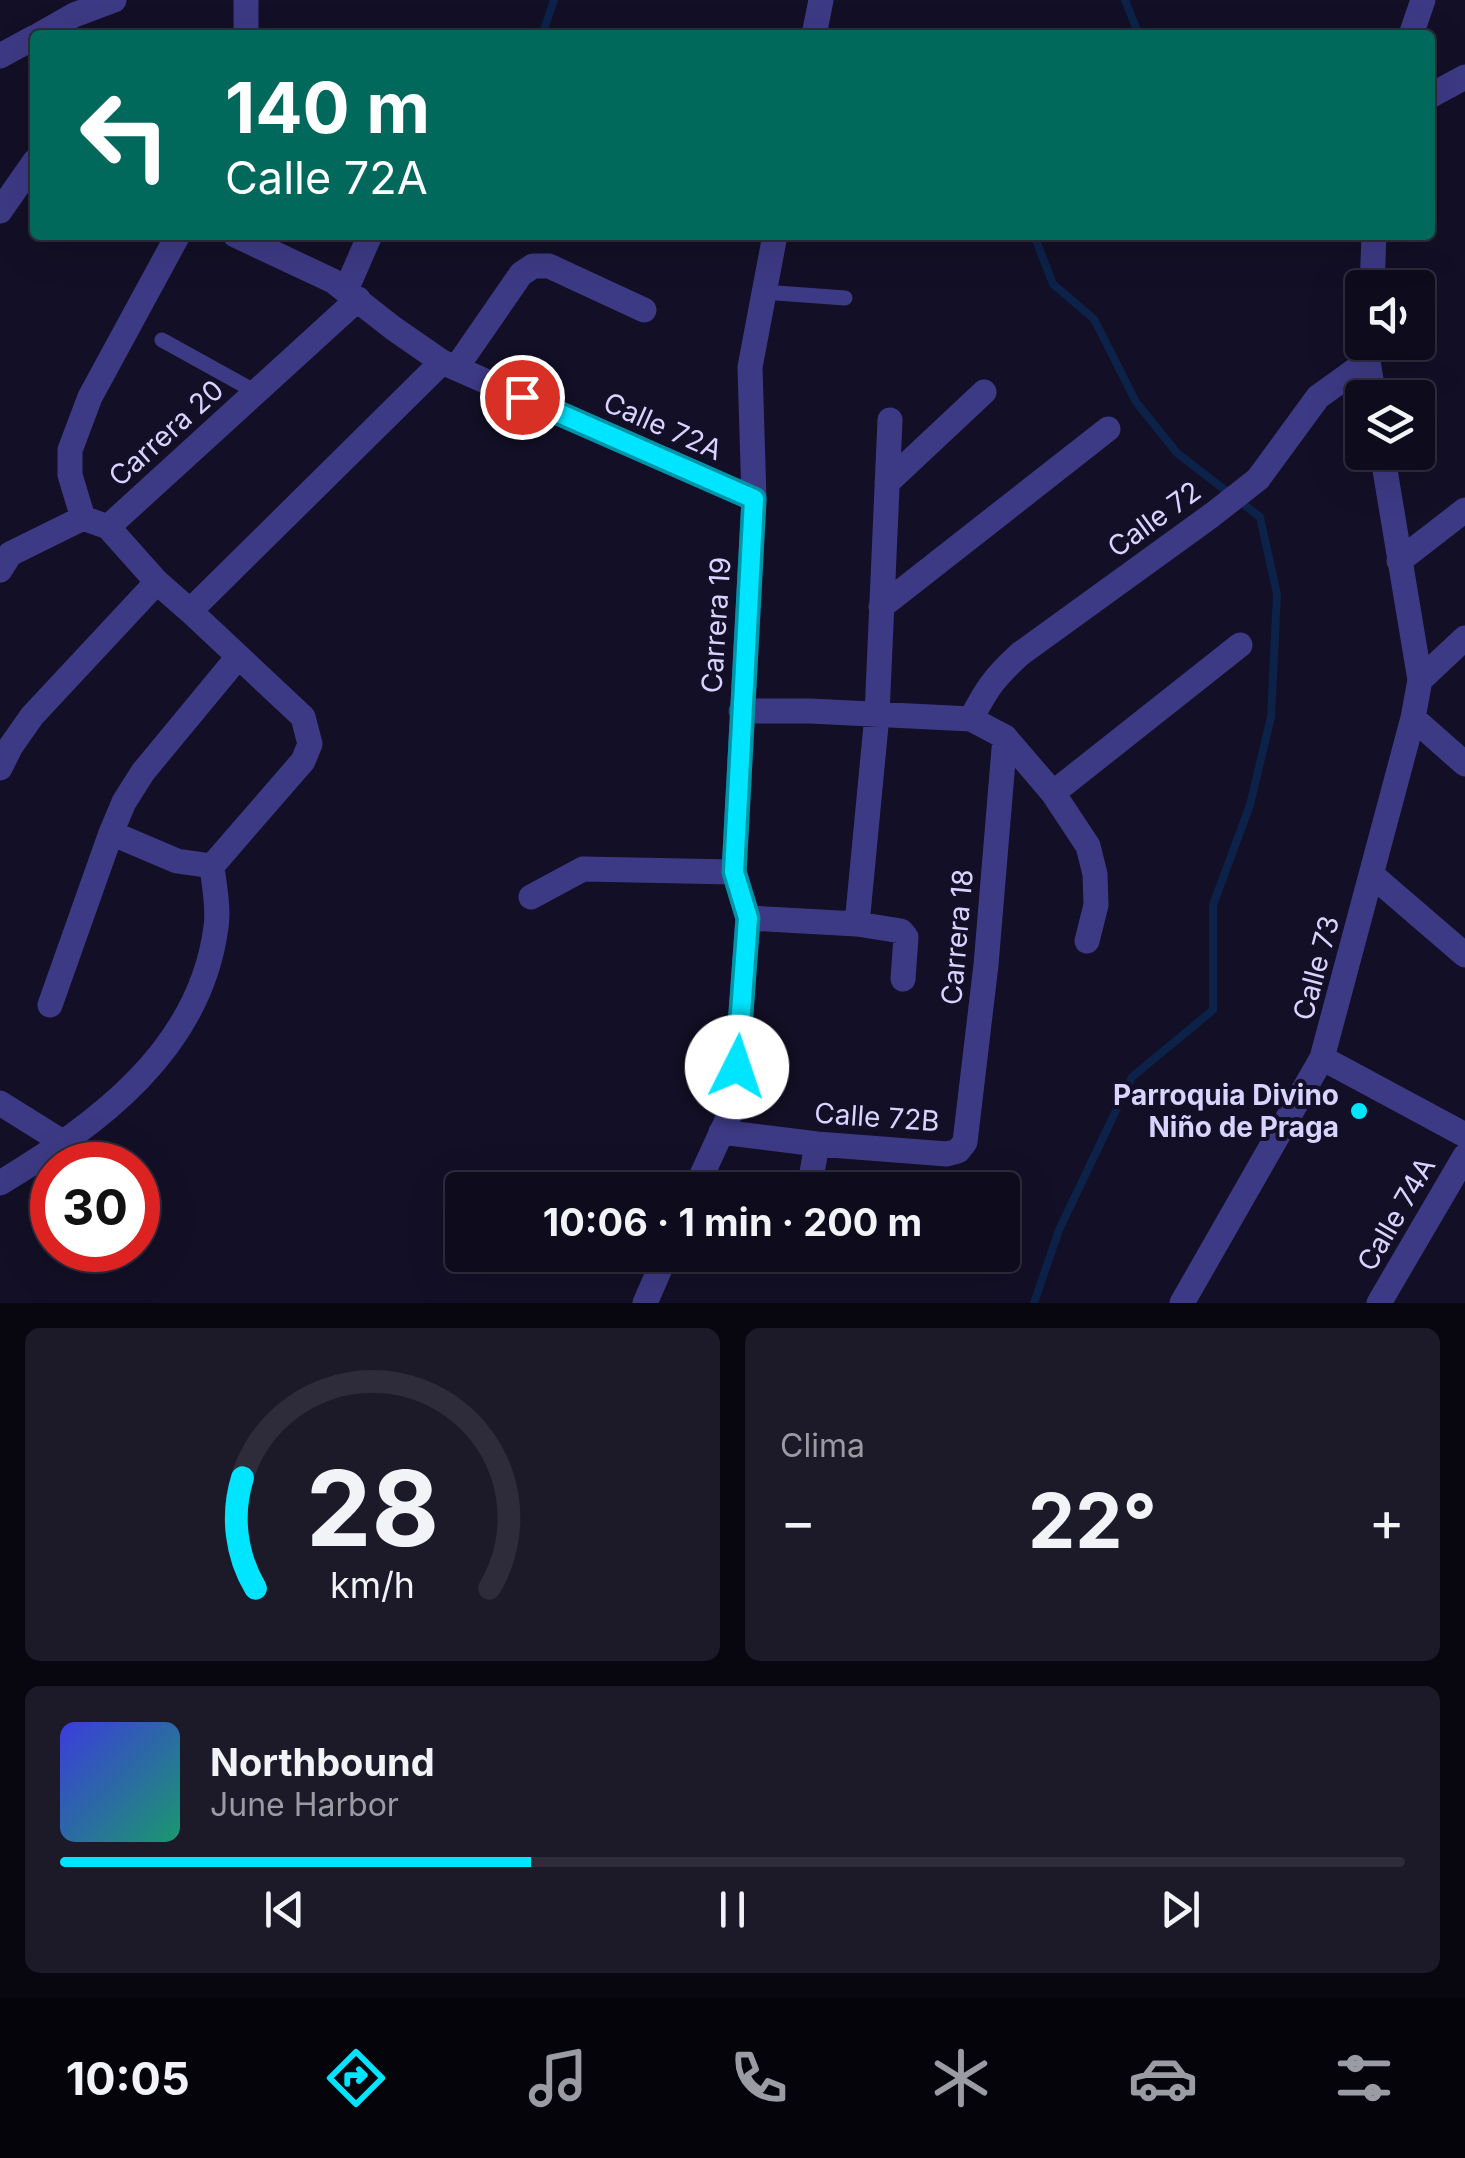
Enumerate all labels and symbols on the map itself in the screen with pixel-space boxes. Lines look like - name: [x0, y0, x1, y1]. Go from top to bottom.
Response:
- pin: [480, 355, 565, 440]
- street label: Carrera 20: [102, 373, 230, 493]
- street label: Calle 72A: [598, 385, 728, 467]
- street label: Calle 72: [1101, 474, 1207, 564]
- street label: Carrera 19: [694, 556, 738, 694]
- street label: Carrera 18: [934, 868, 980, 1006]
- street label: Calle 73: [1286, 912, 1346, 1024]
- position arrow: [685, 1015, 789, 1119]
- place label: Parroquia Divino Niño de Praga: [1113, 1078, 1339, 1144]
- street label: Calle 72B: [813, 1096, 941, 1138]
- marker: Parroquia Divino Niño de Praga: [1348, 1100, 1370, 1122]
- speed limit sign: 30: [30, 1142, 160, 1272]
- street label: Calle 74A: [1350, 1151, 1442, 1277]

